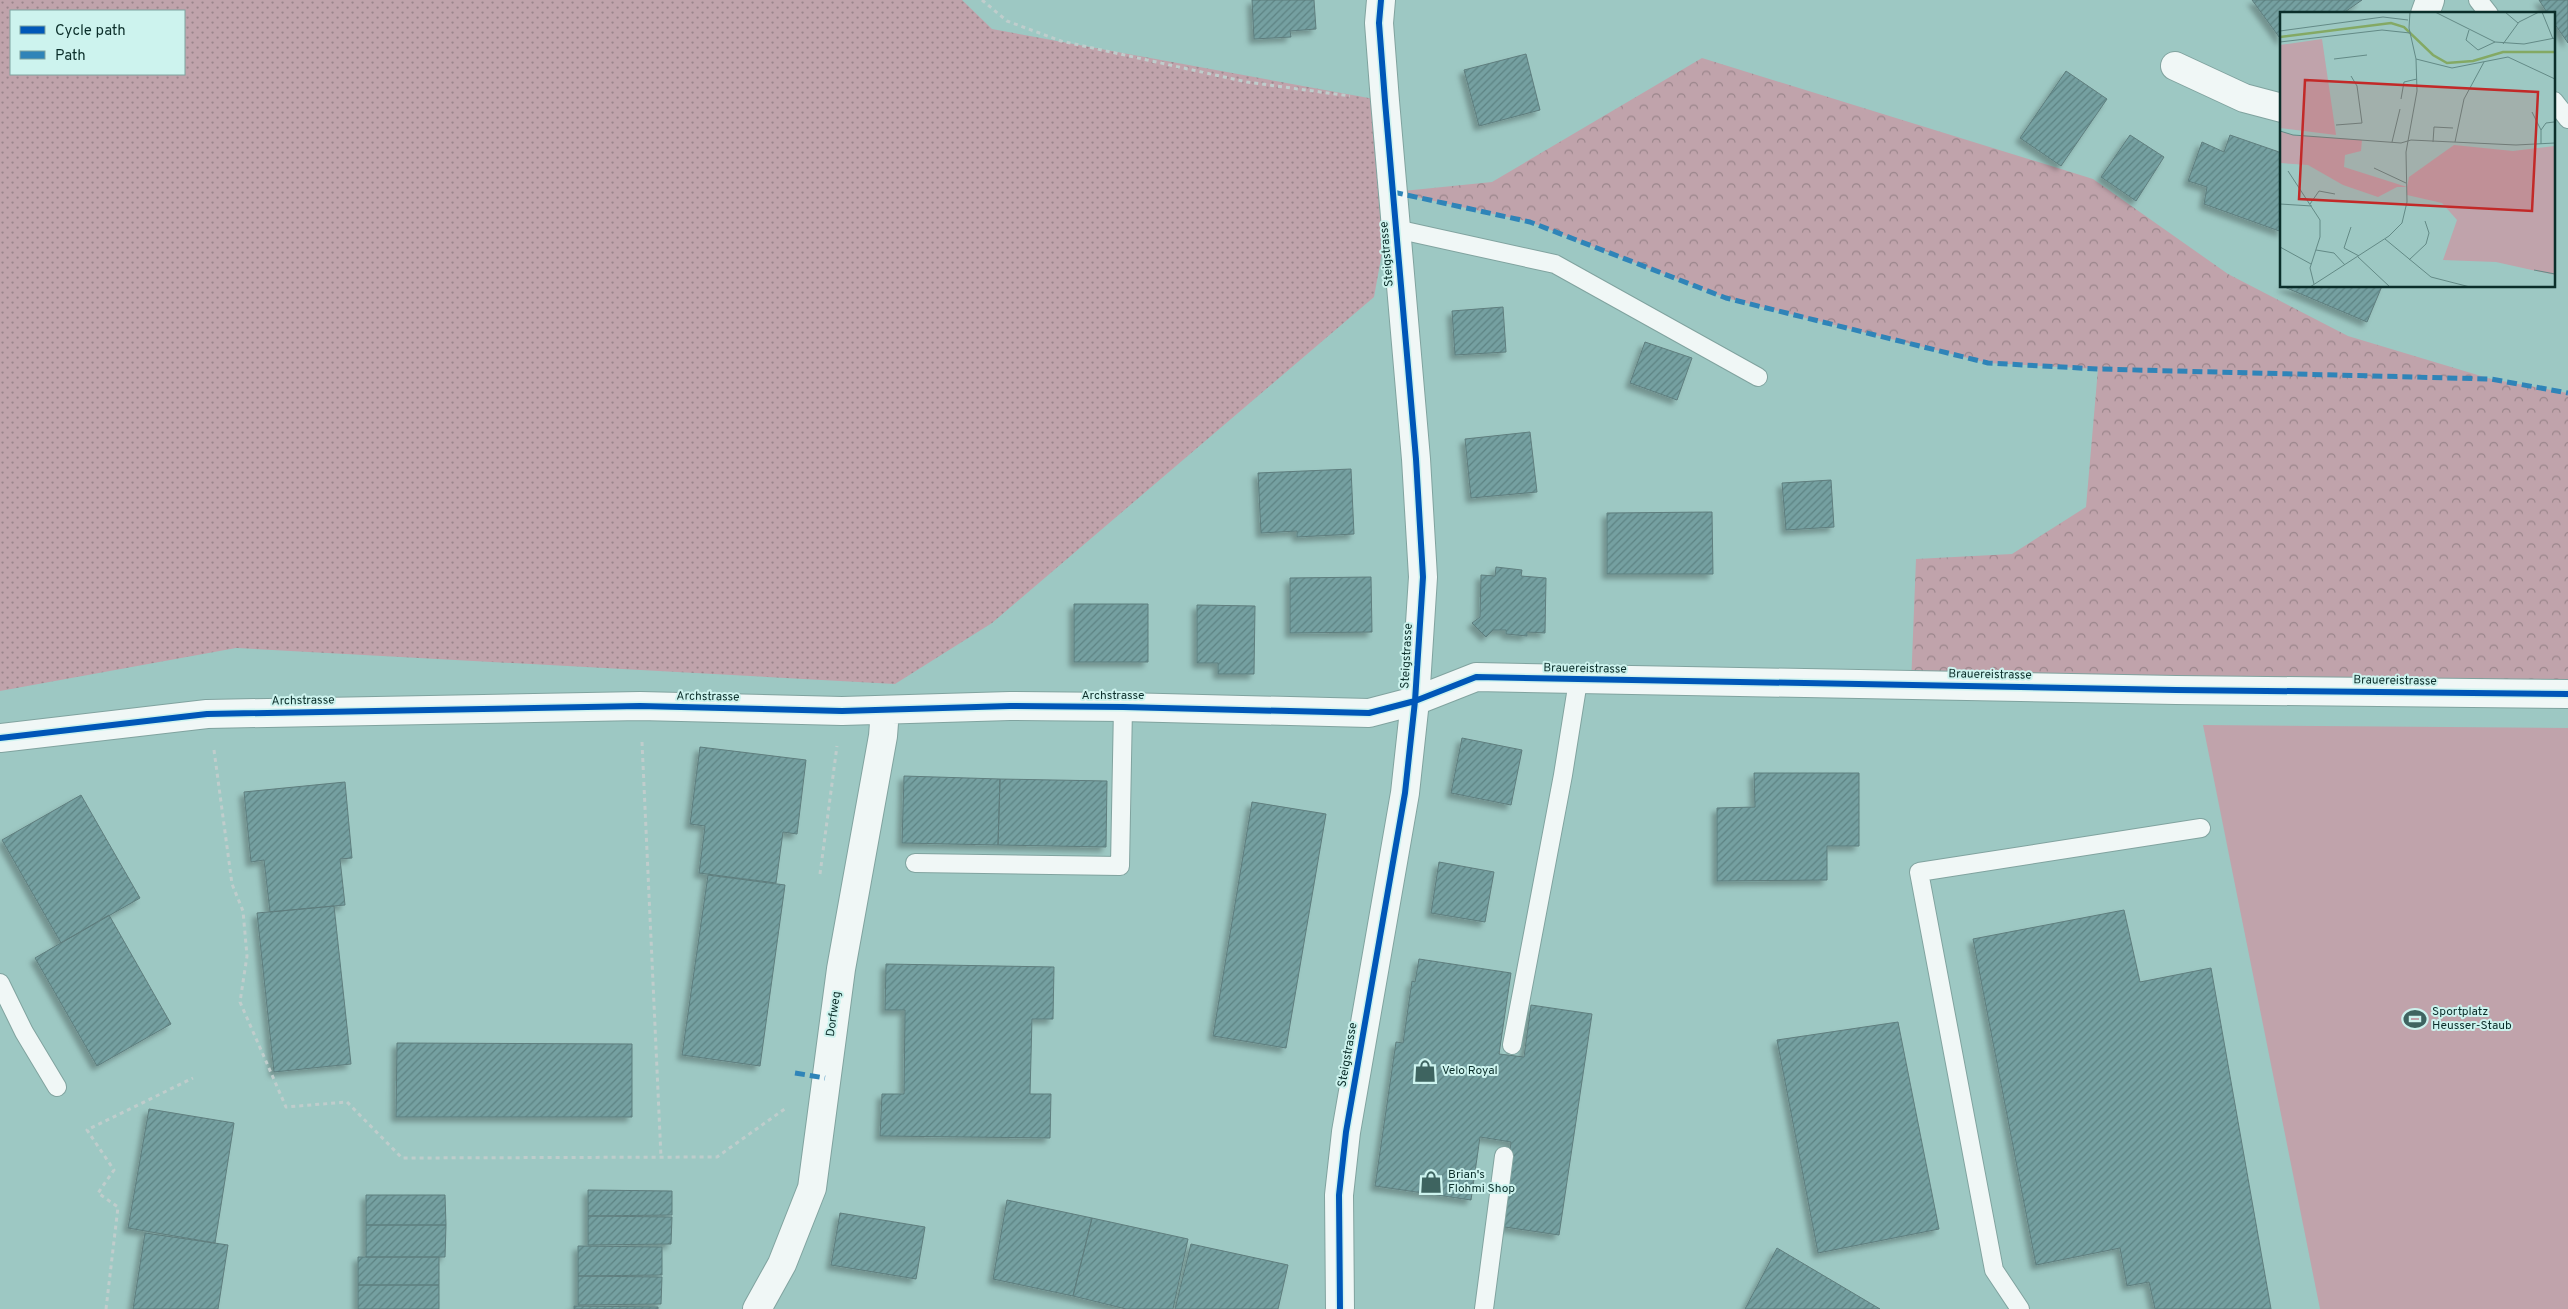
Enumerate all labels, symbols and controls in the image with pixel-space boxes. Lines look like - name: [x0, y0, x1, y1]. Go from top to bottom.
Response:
- legend: [10, 10, 185, 75]
- inset map: [2280, 12, 2556, 288]
- text: Cycle path: [55, 22, 126, 41]
- text: Path: [55, 47, 86, 66]
- street label: Steigstrasse: [1376, 221, 1398, 287]
- street label: Steigstrasse: [1397, 623, 1417, 689]
- street label: Brauereistrasse: [1543, 660, 1627, 678]
- street label: Brauereistrasse: [1948, 666, 2032, 684]
- street label: Brauereistrasse: [2353, 672, 2437, 690]
- street label: Archstrasse: [676, 688, 740, 706]
- street label: Archstrasse: [1081, 688, 1145, 704]
- street label: Archstrasse: [271, 692, 335, 710]
- street label: Dorfweg: [823, 990, 845, 1038]
- place label: Sportplatz Heusser-Staub: [2432, 1004, 2512, 1034]
- sports icon: Sportplatz Heusser-Staub: [2402, 1006, 2428, 1032]
- street label: Steigstrasse: [1334, 1021, 1362, 1089]
- shop icon: Velo Royal: [1412, 1058, 1438, 1084]
- place label: Velo Royal: [1442, 1063, 1498, 1079]
- place label: Brian's Flohmi Shop: [1448, 1167, 1515, 1197]
- shop icon: Brian's Flohmi Shop: [1418, 1169, 1444, 1195]

